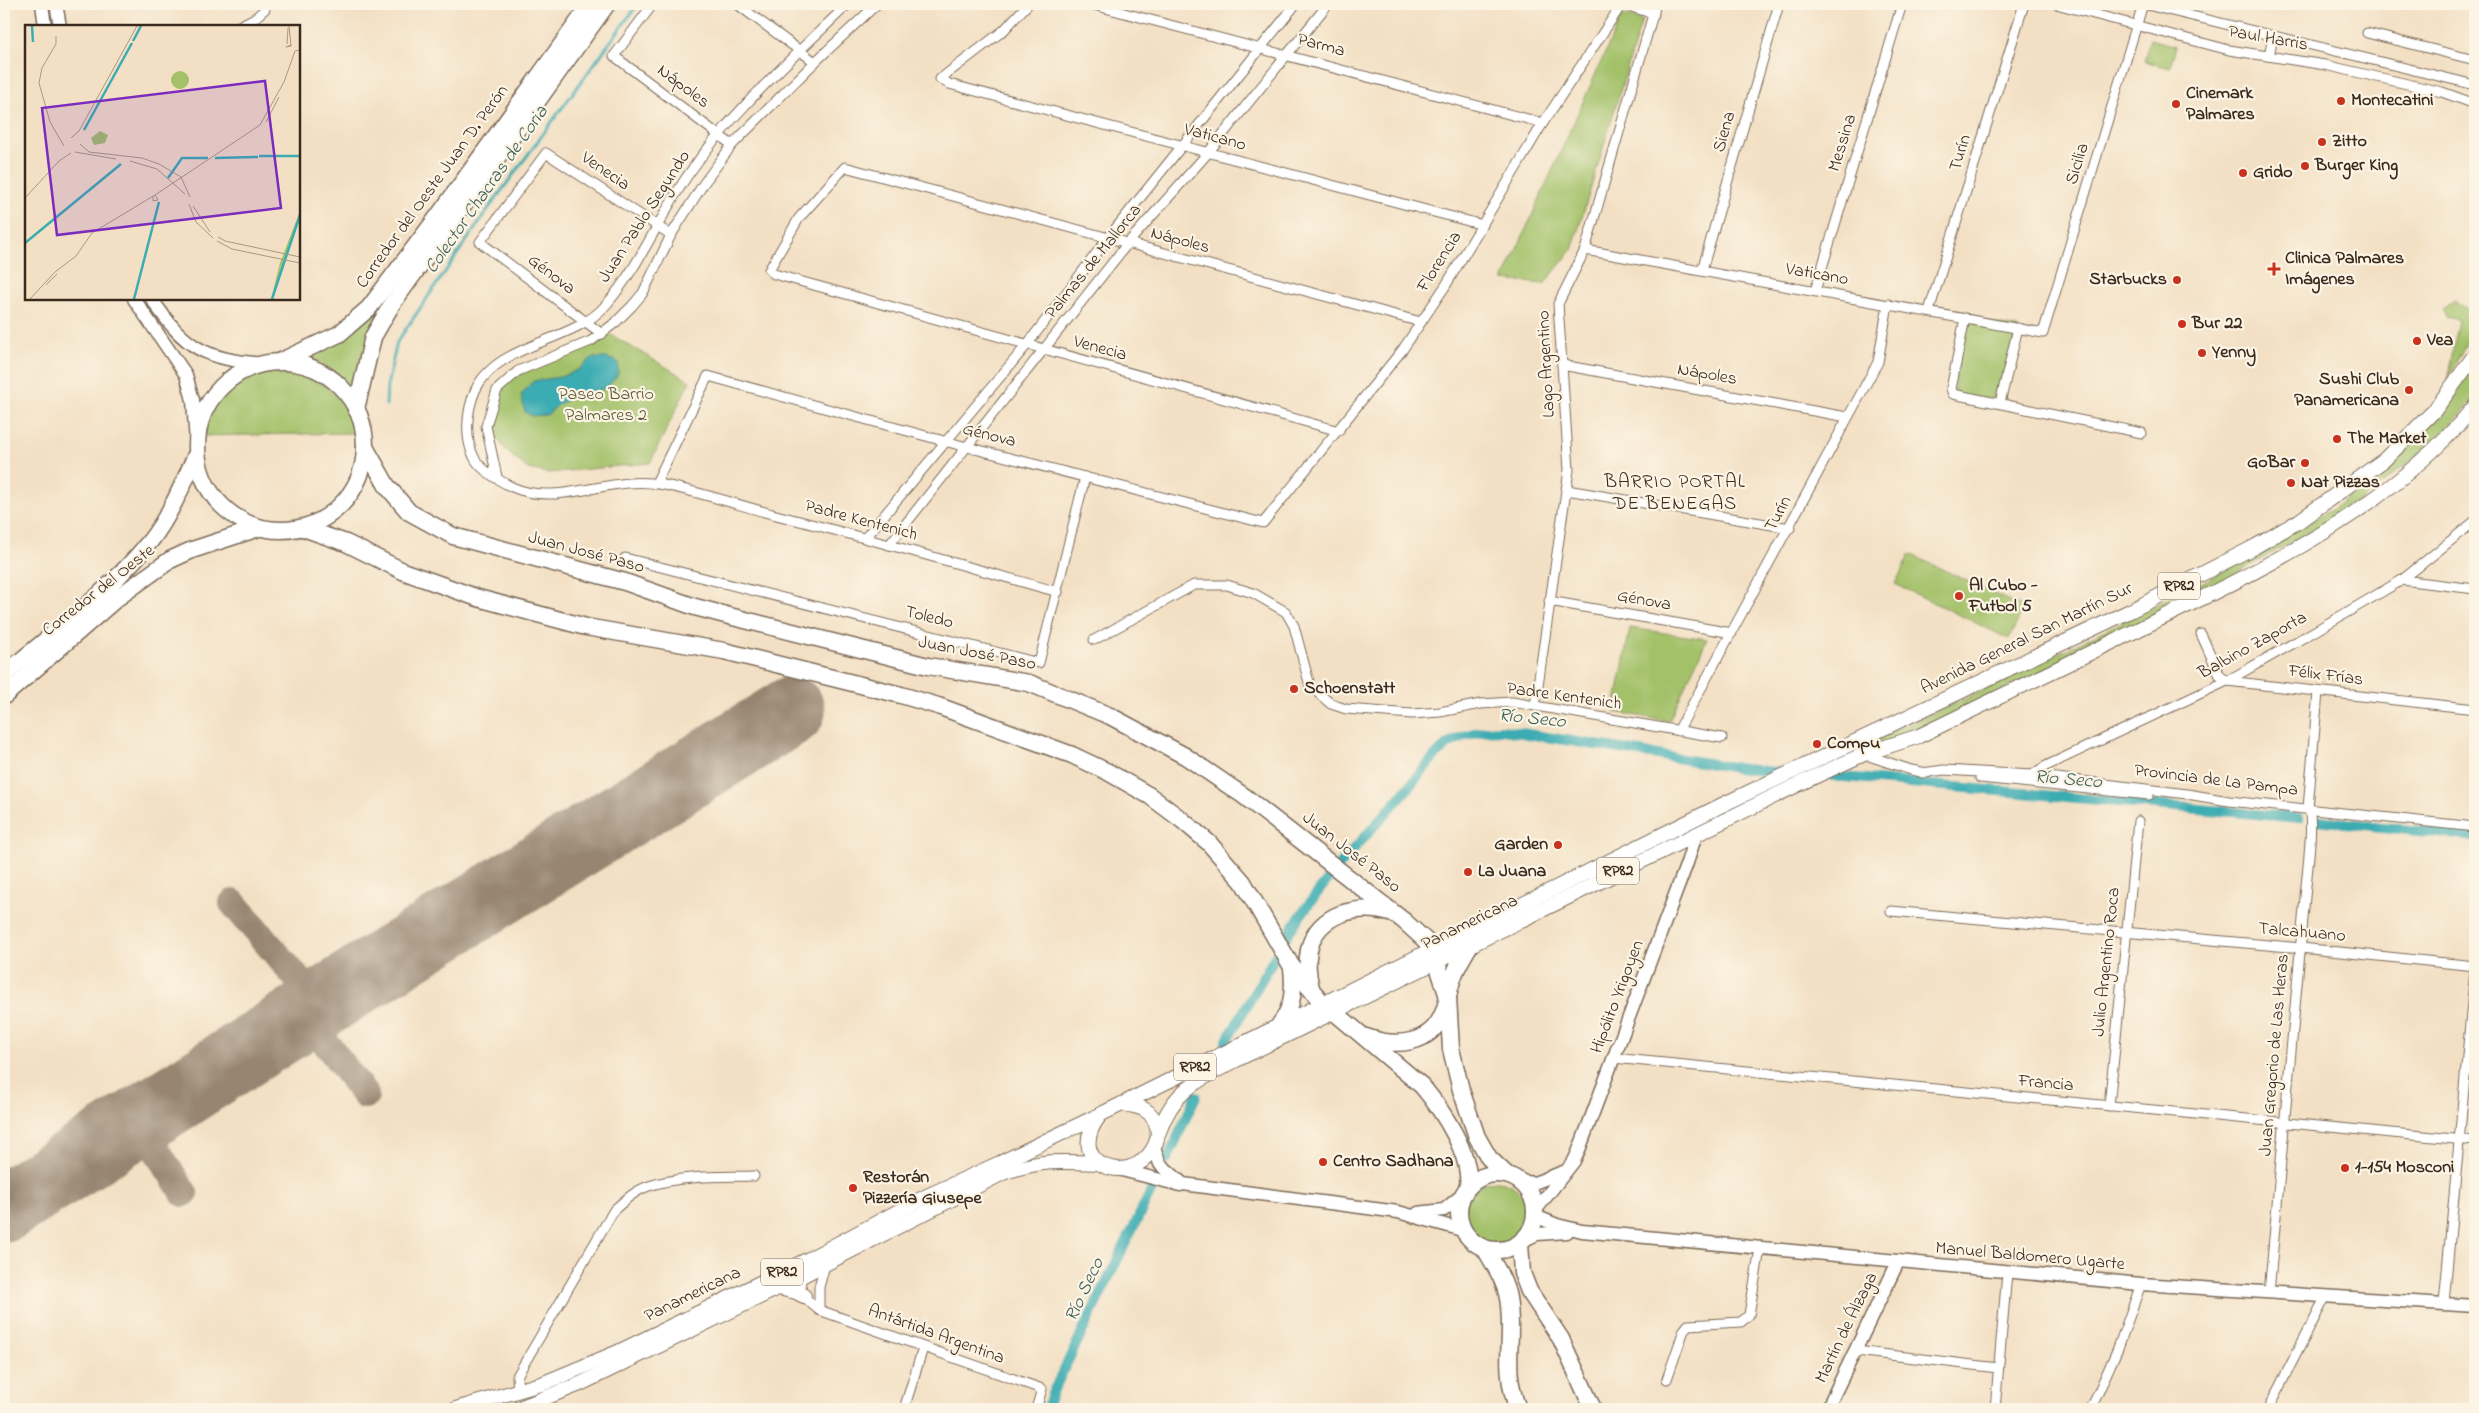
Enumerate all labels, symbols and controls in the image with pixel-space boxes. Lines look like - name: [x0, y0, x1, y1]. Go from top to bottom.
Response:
- street label: Paul Harris: [2226, 19, 2310, 59]
- inset map: [25, 25, 300, 300]
- street label: Parma: [1294, 27, 1348, 65]
- street label: Nápoles: [651, 59, 715, 115]
- street label: Corredor del Oeste Juan D. Perón: [350, 80, 516, 294]
- place label: Cinemark Palmares: [2186, 81, 2255, 128]
- place label: Montecatini: [2351, 88, 2433, 114]
- marker: Montecatini: [2335, 95, 2347, 107]
- marker: Cinemark Palmares: [2170, 98, 2182, 110]
- water label: Colector Chacras de Coria: [419, 100, 556, 279]
- street label: Siena: [1707, 108, 1743, 156]
- street label: Messina: [1822, 111, 1864, 175]
- street label: Vaticano: [1180, 117, 1249, 159]
- place label: Zitto: [2332, 129, 2367, 155]
- street label: Turín: [1943, 131, 1979, 175]
- marker: Zitto: [2316, 136, 2328, 148]
- street label: Sicilia: [2059, 140, 2097, 188]
- street label: Venecia: [574, 145, 635, 198]
- street label: Juan Pablo Segundo: [592, 146, 698, 289]
- place label: Burger King: [2314, 153, 2398, 180]
- place label: Grido: [2253, 160, 2293, 186]
- marker: Burger King: [2299, 160, 2311, 172]
- marker: Grido: [2237, 167, 2249, 179]
- street label: Palmas de Mallorca: [1039, 199, 1149, 325]
- street label: Nápoles: [1148, 221, 1212, 261]
- street label: Florencia: [1411, 226, 1469, 298]
- place label: Clinica Palmares Imágenes: [2285, 246, 2404, 294]
- street label: Génova: [522, 248, 580, 302]
- street label: Vaticano: [1783, 257, 1850, 293]
- marker: Clinica Palmares Imágenes: [2267, 262, 2281, 276]
- place label: Starbucks: [2089, 267, 2167, 293]
- marker: Starbucks: [2171, 274, 2183, 286]
- street label: Lago Argentino: [1531, 310, 1564, 418]
- place label: Bur 22: [2191, 311, 2242, 337]
- marker: Bur 22: [2176, 318, 2188, 330]
- place label: Vea: [2426, 328, 2454, 354]
- street label: Venecia: [1069, 329, 1130, 369]
- marker: Vea: [2411, 335, 2423, 347]
- place label: Yenny: [2211, 340, 2256, 367]
- marker: Yenny: [2196, 347, 2208, 359]
- street label: Nápoles: [1675, 357, 1739, 393]
- place label: Sushi Club Panamericana: [2294, 367, 2399, 414]
- park label: Paseo Barrio Palmares 2: [558, 382, 654, 429]
- marker: Sushi Club Panamericana: [2403, 384, 2415, 396]
- street label: Génova: [960, 417, 1018, 455]
- place label: The Market: [2347, 426, 2428, 452]
- marker: The Market: [2331, 433, 2343, 445]
- place label: GoBar: [2247, 450, 2295, 476]
- marker: GoBar: [2299, 457, 2311, 469]
- district label: BARRIO PORTAL DE BENEGAS: [1603, 469, 1746, 518]
- place label: Nat Pizzas: [2301, 470, 2380, 496]
- marker: Nat Pizzas: [2285, 477, 2297, 489]
- street label: Turín: [1759, 491, 1799, 537]
- street label: Padre Kentenich: [802, 493, 920, 549]
- street label: Juan José Paso: [525, 525, 647, 581]
- street label: Corredor del Oeste: [37, 538, 162, 643]
- road number: RP82: [2158, 572, 2200, 600]
- place label: Al Cubo - Futbol 5: [1968, 573, 2038, 620]
- street label: Avenida General San Martín Sur: [1917, 576, 2138, 702]
- street label: Génova: [1615, 583, 1673, 619]
- marker: Al Cubo - Futbol 5: [1953, 590, 1965, 602]
- street label: Toledo: [902, 599, 956, 637]
- street label: Balbino Zaporta: [2193, 605, 2312, 687]
- street label: Juan José Paso: [916, 630, 1038, 678]
- street label: Félix Frías: [2286, 658, 2365, 693]
- place label: Schoenstatt: [1304, 676, 1396, 702]
- street label: Padre Kentenich: [1505, 676, 1623, 718]
- marker: Schoenstatt: [1288, 683, 1300, 695]
- water label: Río Seco: [1497, 702, 1568, 736]
- place label: Compu: [1827, 731, 1880, 757]
- marker: Compu: [1811, 738, 1823, 750]
- street label: Provincia de La Pampa: [2133, 758, 2299, 804]
- water label: Río Seco: [2033, 764, 2104, 796]
- street label: Juan José Paso: [1296, 806, 1406, 900]
- place label: Garden: [1494, 832, 1548, 858]
- marker: Garden: [1552, 839, 1564, 851]
- road number: RP82: [1597, 858, 1639, 884]
- place label: La Juana: [1478, 859, 1546, 885]
- marker: La Juana: [1462, 866, 1474, 878]
- street label: Julio Argentino Roca: [2086, 886, 2129, 1038]
- street label: Panamericana: [1417, 888, 1523, 958]
- street label: Talcahuano: [2257, 916, 2347, 950]
- street label: Hipólito Yrigoyen: [1584, 936, 1653, 1058]
- street label: Juan Gregorio de Las Heras: [2253, 953, 2298, 1157]
- road number: RP82: [1174, 1054, 1216, 1080]
- street label: Francia: [2016, 1069, 2075, 1099]
- place label: Centro Sadhana: [1333, 1149, 1454, 1175]
- place label: 1-154 Mosconi: [2355, 1155, 2454, 1181]
- marker: Centro Sadhana: [1317, 1156, 1329, 1168]
- marker: 1-154 Mosconi: [2339, 1162, 2351, 1174]
- place label: Restorán Pizzería Giusepe: [863, 1165, 983, 1212]
- marker: Restorán Pizzería Giusepe: [847, 1182, 859, 1194]
- street label: Manuel Baldomero Ugarte: [1934, 1236, 2127, 1279]
- water label: Río Seco: [1058, 1253, 1112, 1326]
- road number: RP82: [761, 1258, 803, 1286]
- street label: Panamericana: [640, 1260, 746, 1330]
- street label: Martín de Álzaga: [1809, 1268, 1886, 1388]
- street label: Antártida Argentina: [864, 1298, 1008, 1373]

